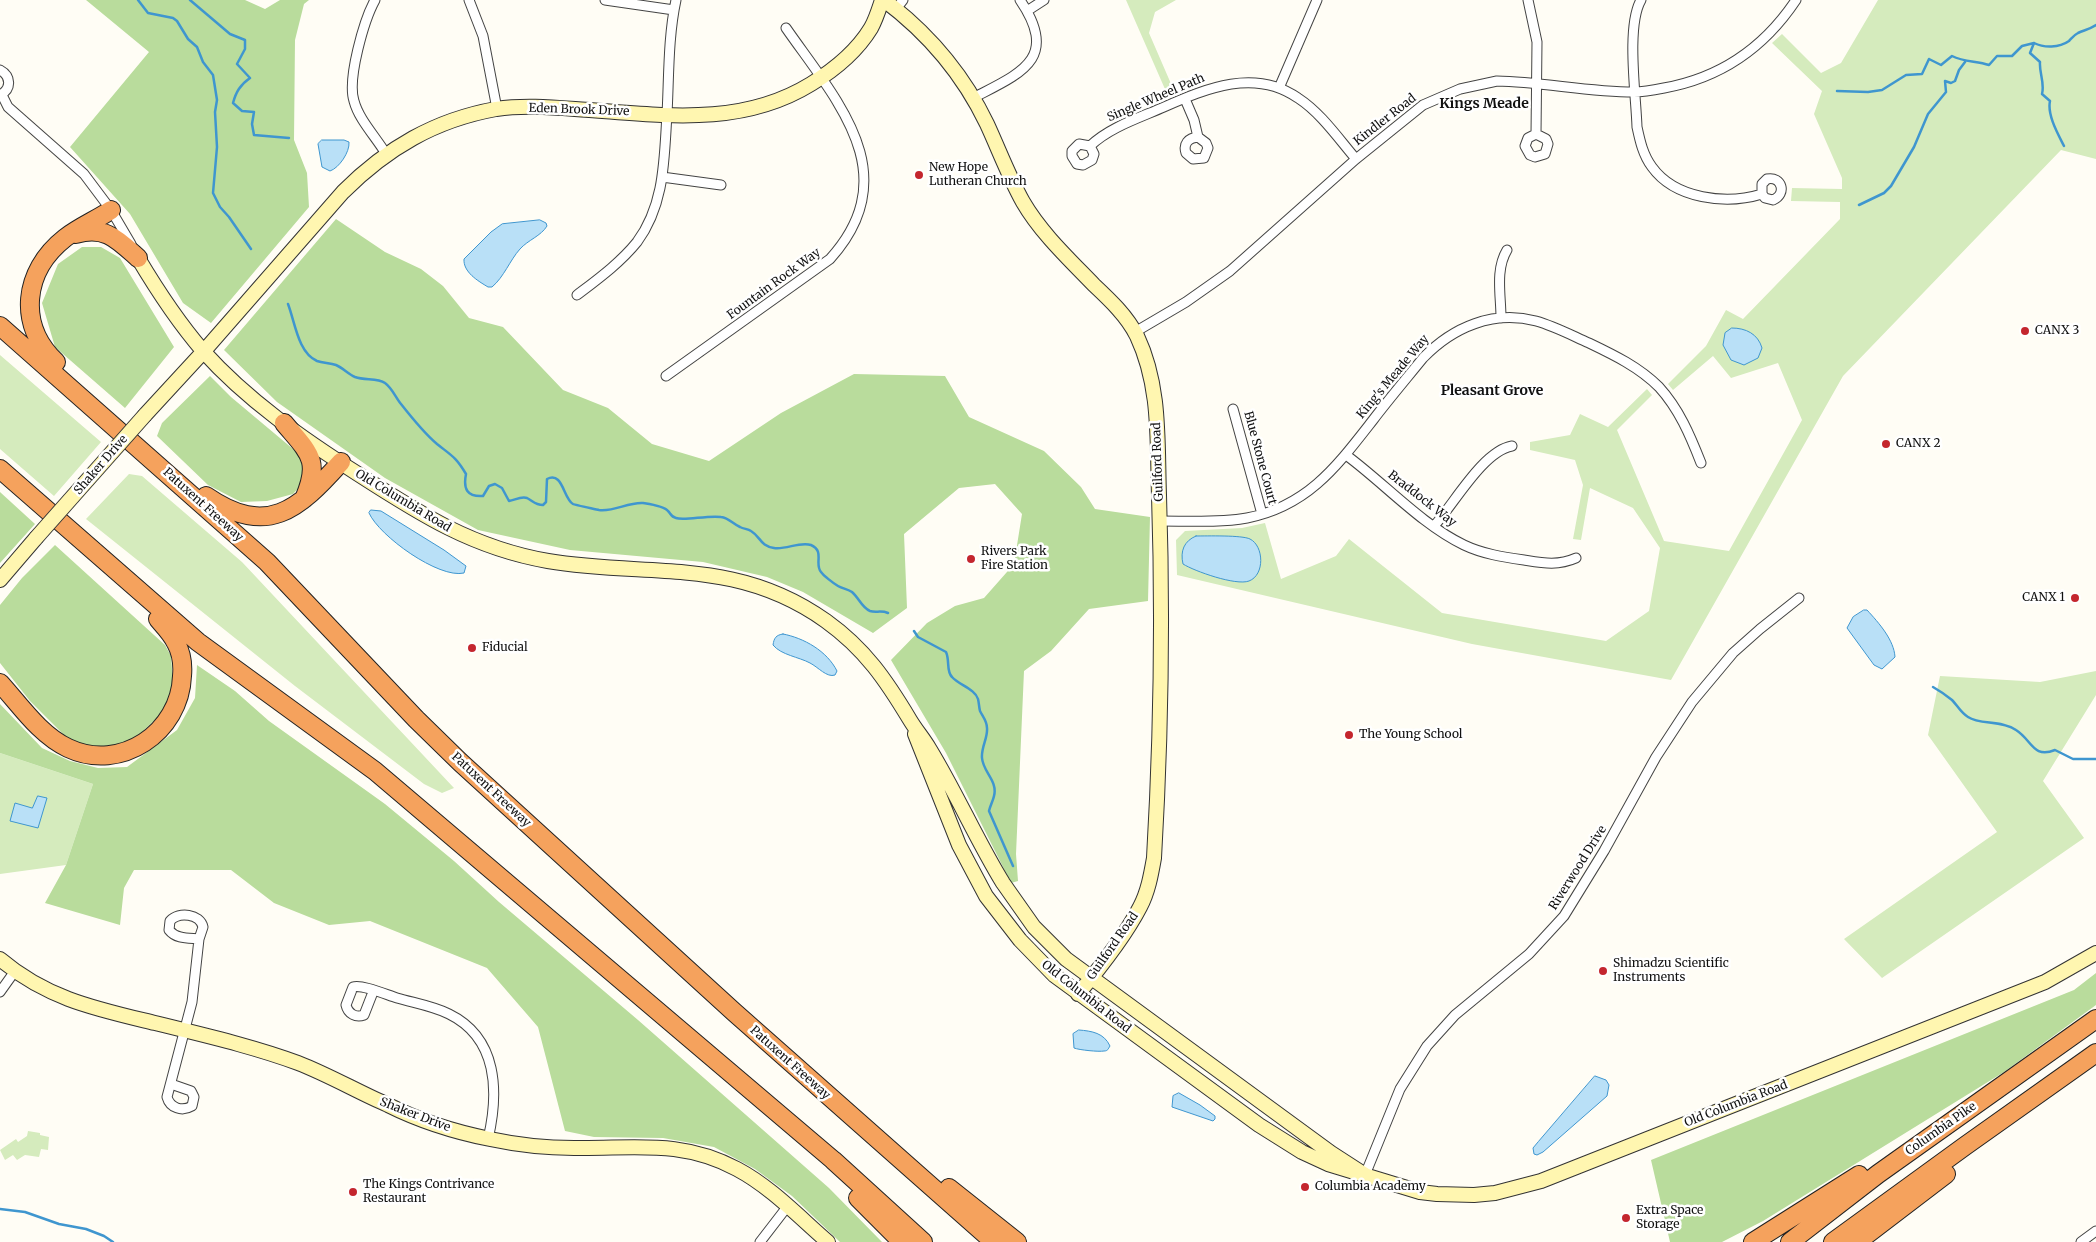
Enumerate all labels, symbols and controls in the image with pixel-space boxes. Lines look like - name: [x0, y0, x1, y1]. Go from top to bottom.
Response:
- street label: Single Wheel Path: [1105, 71, 1207, 125]
- street label: Kindler Road: [1351, 91, 1419, 149]
- district label: Kings Meade: [1439, 96, 1529, 112]
- street label: Eden Brook Drive: [528, 101, 630, 119]
- place label: New Hope Lutheran Church: [929, 161, 1027, 189]
- marker: New Hope Lutheran Church: [913, 169, 925, 181]
- street label: Fountain Rock Way: [725, 245, 823, 323]
- place label: CANX 3: [2035, 324, 2079, 338]
- marker: CANX 3: [2019, 325, 2031, 337]
- street label: King's Meade Way: [1354, 332, 1432, 422]
- district label: Pleasant Grove: [1441, 383, 1543, 399]
- street label: Blue Stone Court: [1241, 410, 1279, 506]
- street label: Guilford Road: [1149, 422, 1167, 502]
- street label: Shaker Drive: [71, 432, 131, 498]
- place label: CANX 2: [1896, 437, 1941, 451]
- marker: CANX 2: [1880, 438, 1892, 450]
- street label: Patuxent Freeway: [160, 465, 246, 545]
- street label: Old Columbia Road: [352, 467, 454, 535]
- street label: Braddock Way: [1385, 468, 1459, 530]
- place label: Rivers Park Fire Station: [981, 545, 1048, 573]
- marker: Rivers Park Fire Station: [965, 553, 977, 565]
- place label: CANX 1: [2022, 591, 2065, 605]
- marker: CANX 1: [2069, 592, 2081, 604]
- place label: Fiducial: [482, 641, 528, 655]
- marker: Fiducial: [466, 642, 478, 654]
- place label: The Young School: [1359, 728, 1463, 742]
- marker: The Young School: [1343, 729, 1355, 741]
- street label: Patuxent Freeway: [448, 750, 534, 830]
- street label: Riverwood Drive: [1546, 823, 1610, 913]
- street label: Guilford Road: [1084, 909, 1142, 983]
- place label: Shimadzu Scientific Instruments: [1613, 957, 1729, 985]
- street label: Old Columbia Road: [1039, 958, 1133, 1036]
- marker: Shimadzu Scientific Instruments: [1597, 965, 1609, 977]
- street label: Patuxent Freeway: [747, 1023, 833, 1103]
- street label: Old Columbia Road: [1682, 1078, 1790, 1130]
- street label: Shaker Drive: [378, 1095, 452, 1135]
- street label: Columbia Pike: [1903, 1099, 1979, 1159]
- place label: The Kings Contrivance Restaurant: [363, 1178, 494, 1206]
- place label: Columbia Academy: [1315, 1180, 1426, 1194]
- marker: Columbia Academy: [1299, 1181, 1311, 1193]
- marker: The Kings Contrivance Restaurant: [347, 1186, 359, 1198]
- place label: Extra Space Storage: [1636, 1204, 1703, 1232]
- marker: Extra Space Storage: [1620, 1212, 1632, 1224]

